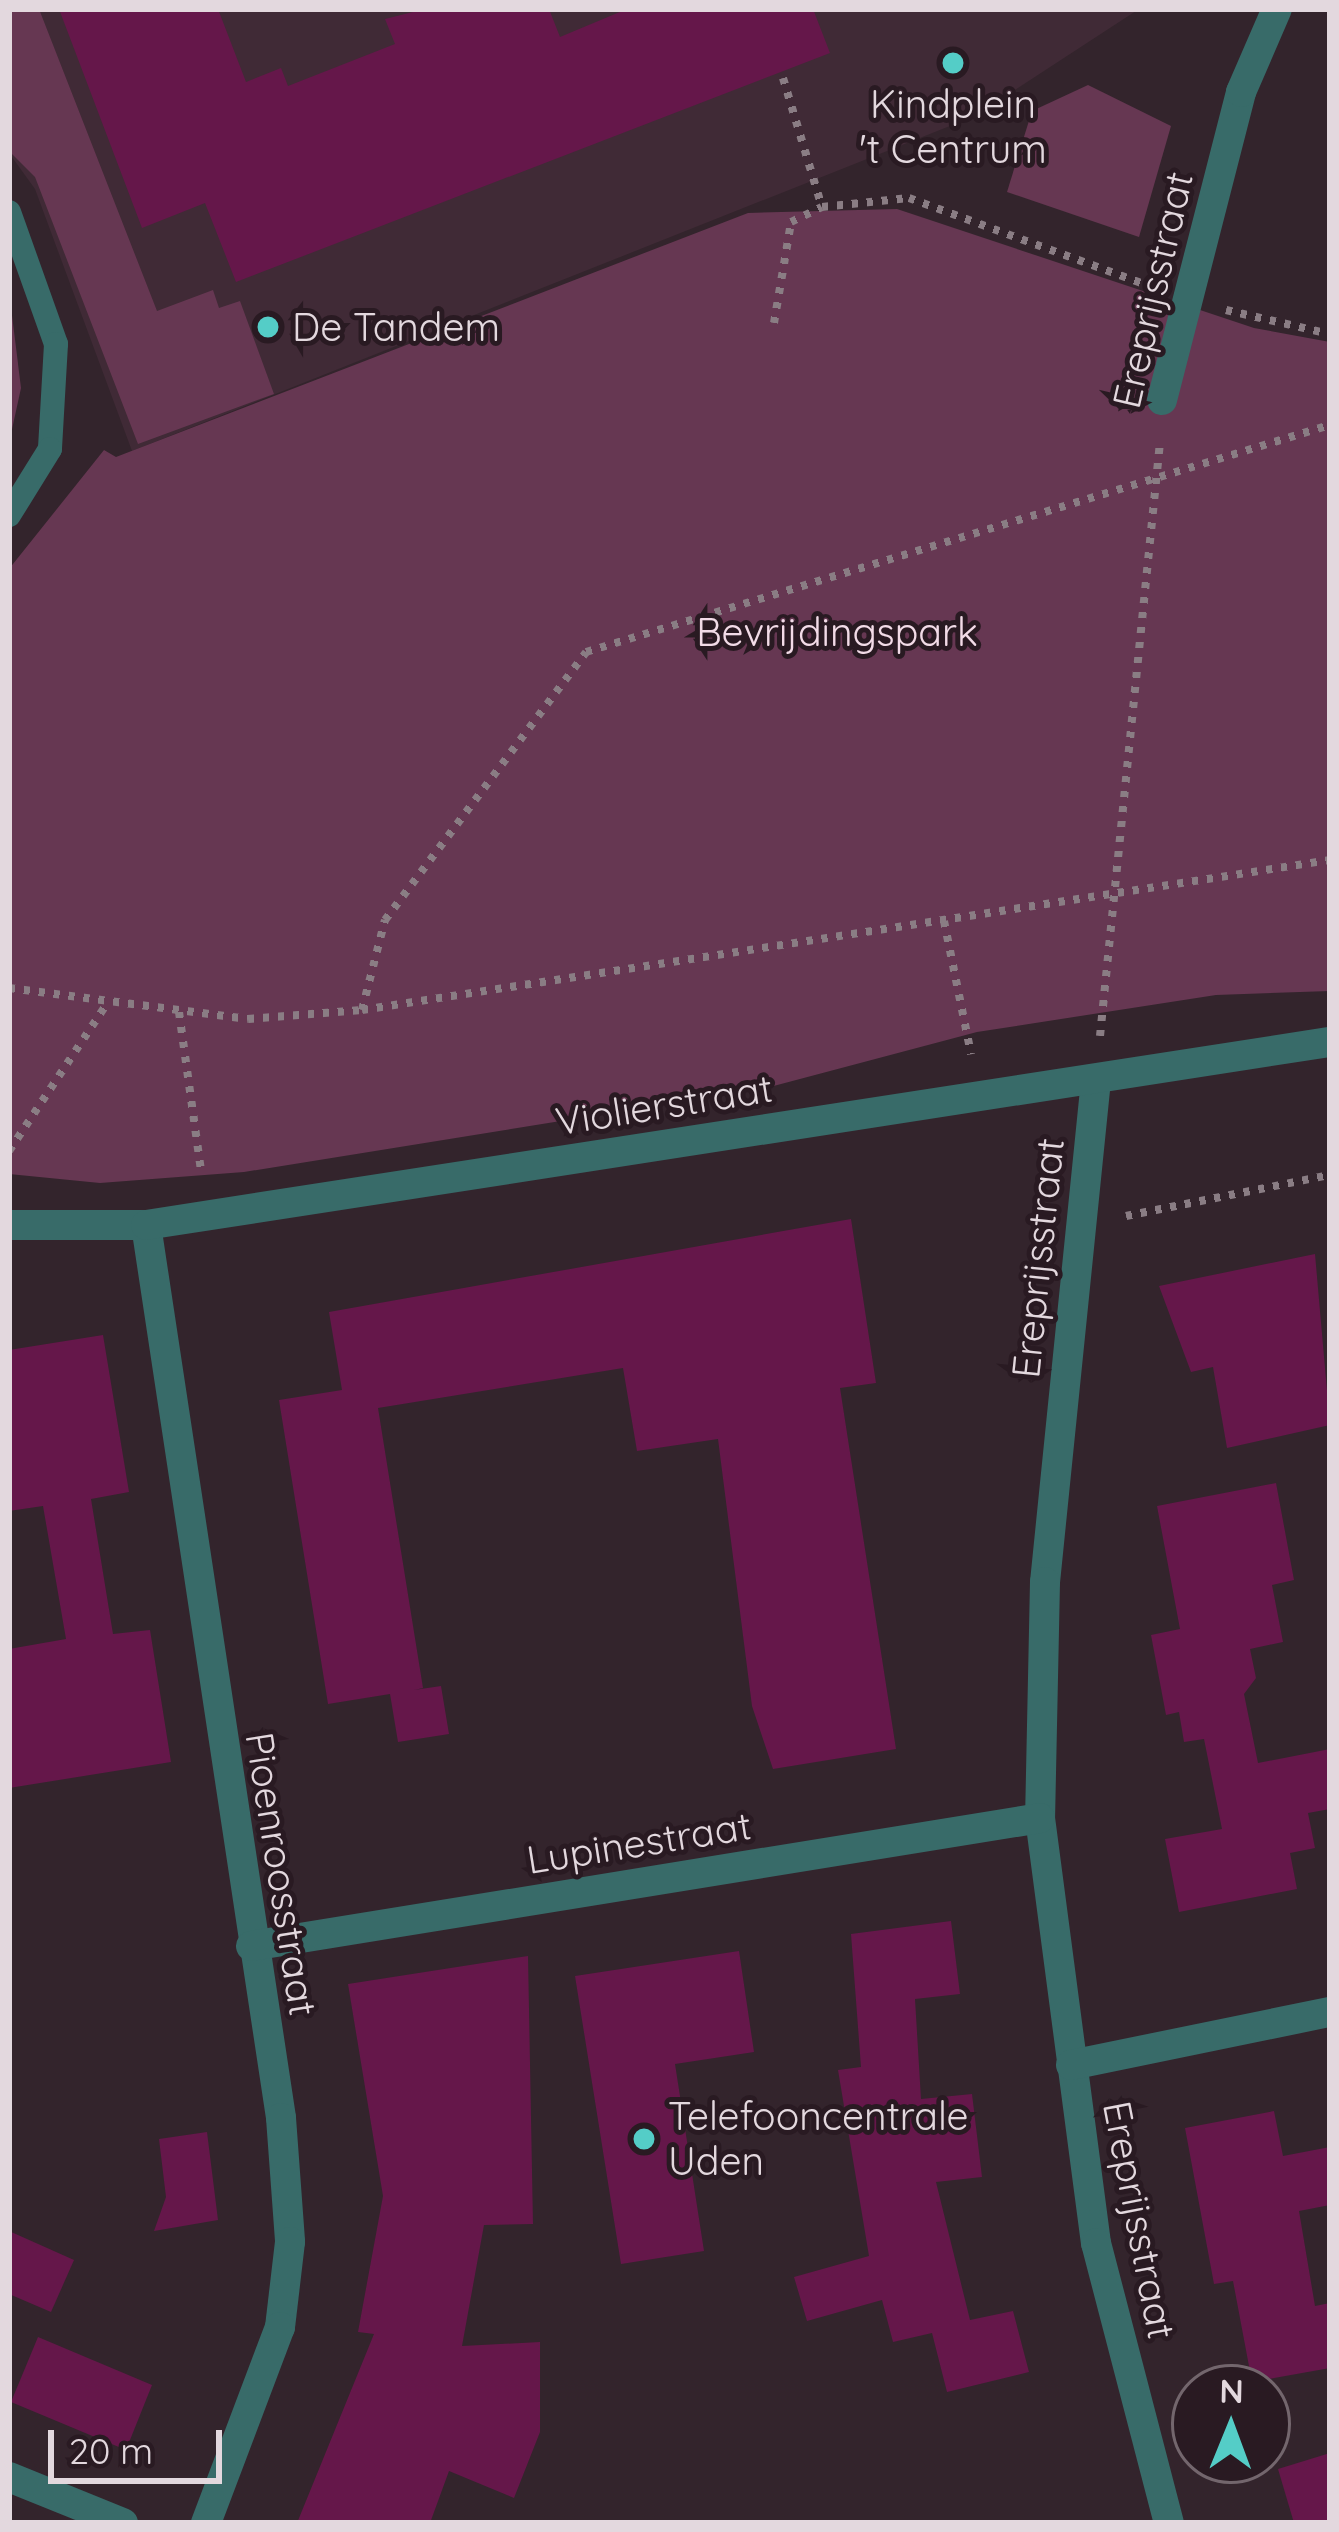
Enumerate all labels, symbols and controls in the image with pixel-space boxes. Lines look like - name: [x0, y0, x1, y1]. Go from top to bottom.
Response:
- marker: Kindplein 't Centrum: [940, 50, 966, 76]
- place label: Kindplein 't Centrum: [859, 82, 1047, 173]
- street label: Ereprijsstraat: [1103, 167, 1203, 413]
- place label: De Tandem: [292, 304, 500, 350]
- marker: De Tandem: [255, 314, 281, 340]
- park label: Bevrijdingspark: [696, 609, 978, 655]
- street label: Violierstraat: [552, 1065, 776, 1145]
- street label: Ereprijsstraat: [1002, 1136, 1074, 1380]
- street label: Pioenroosstraat: [236, 1729, 326, 2019]
- street label: Lupinestraat: [524, 1802, 754, 1884]
- place label: Telefooncentrale Uden: [668, 2094, 969, 2185]
- street label: Ereprijsstraat: [1093, 2097, 1185, 2343]
- marker: Telefooncentrale Uden: [631, 2126, 657, 2152]
- north arrow: [1171, 2364, 1291, 2484]
- text: N: [1219, 2370, 1244, 2411]
- scale bar: [54, 2406, 228, 2480]
- text: 20 m: [69, 2428, 153, 2473]

